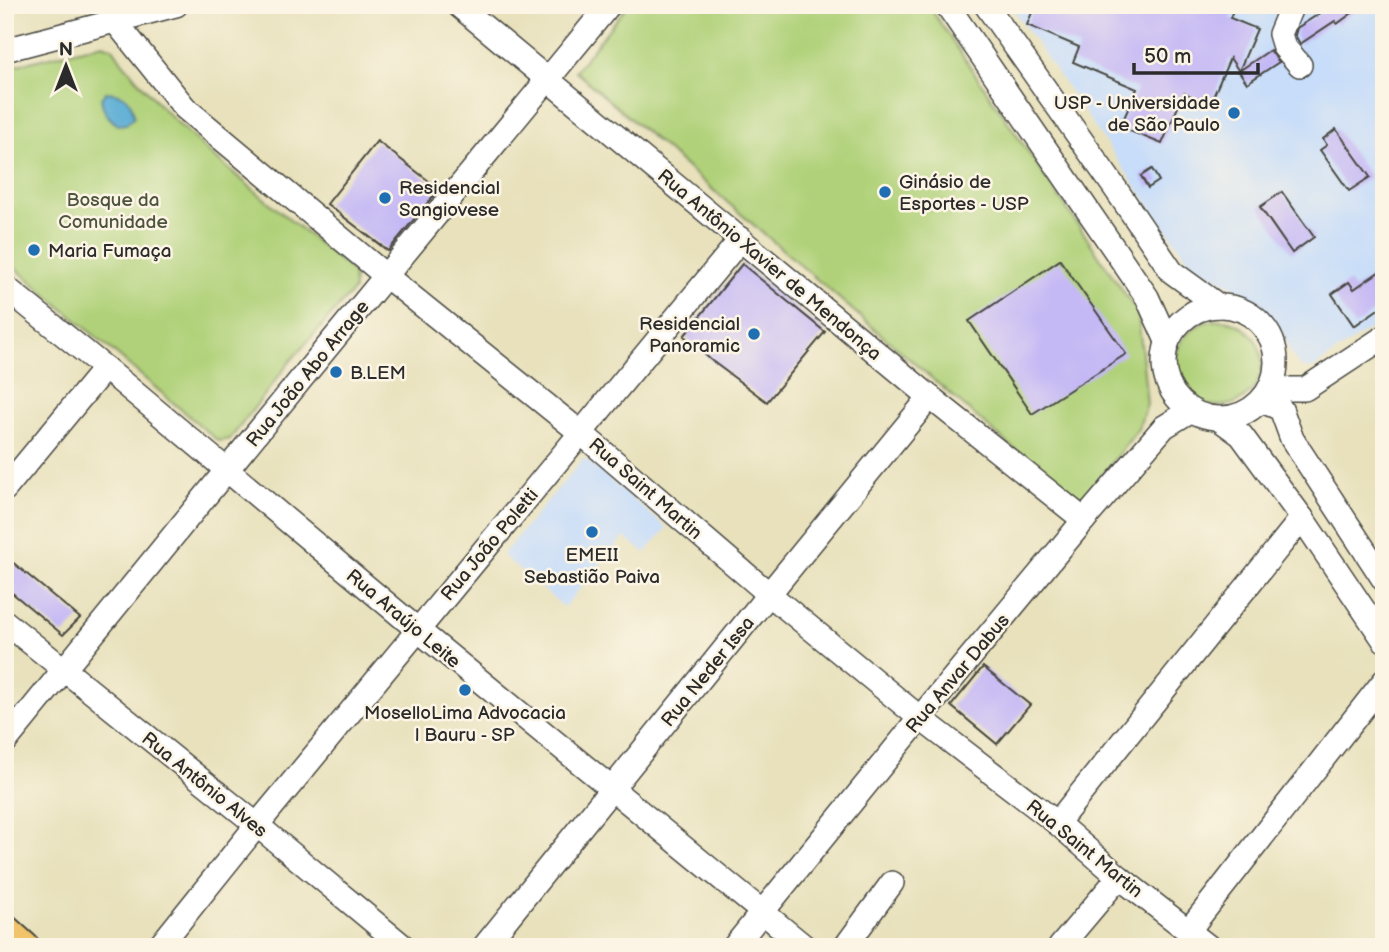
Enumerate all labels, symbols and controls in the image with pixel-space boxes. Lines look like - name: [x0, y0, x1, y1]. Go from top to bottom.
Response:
- north arrow: [32, 32, 102, 102]
- scale bar: [1134, 32, 1258, 76]
- text: N: [59, 39, 73, 62]
- text: 50 m: [1144, 44, 1191, 69]
- place label: USP - Universidade de São Paulo: [1054, 92, 1220, 137]
- marker: USP - Universidade de São Paulo: [1226, 105, 1242, 121]
- street label: Rua Antônio Xavier de Mendonça: [652, 165, 886, 366]
- place label: Ginásio de Esportes - USP: [899, 171, 1029, 216]
- place label: Residencial Sangiovese: [399, 177, 500, 222]
- marker: Ginásio de Esportes - USP: [877, 184, 893, 200]
- park label: Bosque da Comunidade: [58, 189, 168, 234]
- marker: Residencial Sangiovese: [377, 190, 393, 206]
- place label: Maria Fumaça: [48, 240, 171, 263]
- marker: Maria Fumaça: [26, 242, 42, 258]
- street label: Rua João Abo Arrage: [242, 296, 374, 452]
- place label: Residencial Panoramic: [639, 313, 740, 358]
- marker: Residencial Panoramic: [746, 326, 762, 342]
- place label: B.LEM: [350, 362, 406, 385]
- marker: B.LEM: [328, 364, 344, 380]
- street label: Rua Saint Martin: [583, 433, 707, 545]
- street label: Rua João Poletti: [436, 484, 544, 606]
- marker: EMEII Sebastião Paiva: [584, 524, 600, 540]
- place label: EMEII Sebastião Paiva: [524, 544, 660, 589]
- street label: Rua Araújo Leite: [341, 565, 465, 674]
- street label: Rua Anvar Dabus: [902, 610, 1015, 738]
- street label: Rua Neder Issa: [657, 612, 760, 732]
- marker: MoselloLima Advocacia | Bauru - SP: [457, 682, 473, 698]
- place label: MoselloLima Advocacia | Bauru - SP: [364, 702, 566, 747]
- street label: Rua Antônio Alves: [137, 728, 271, 843]
- street label: Rua Saint Martin: [1021, 795, 1147, 903]

